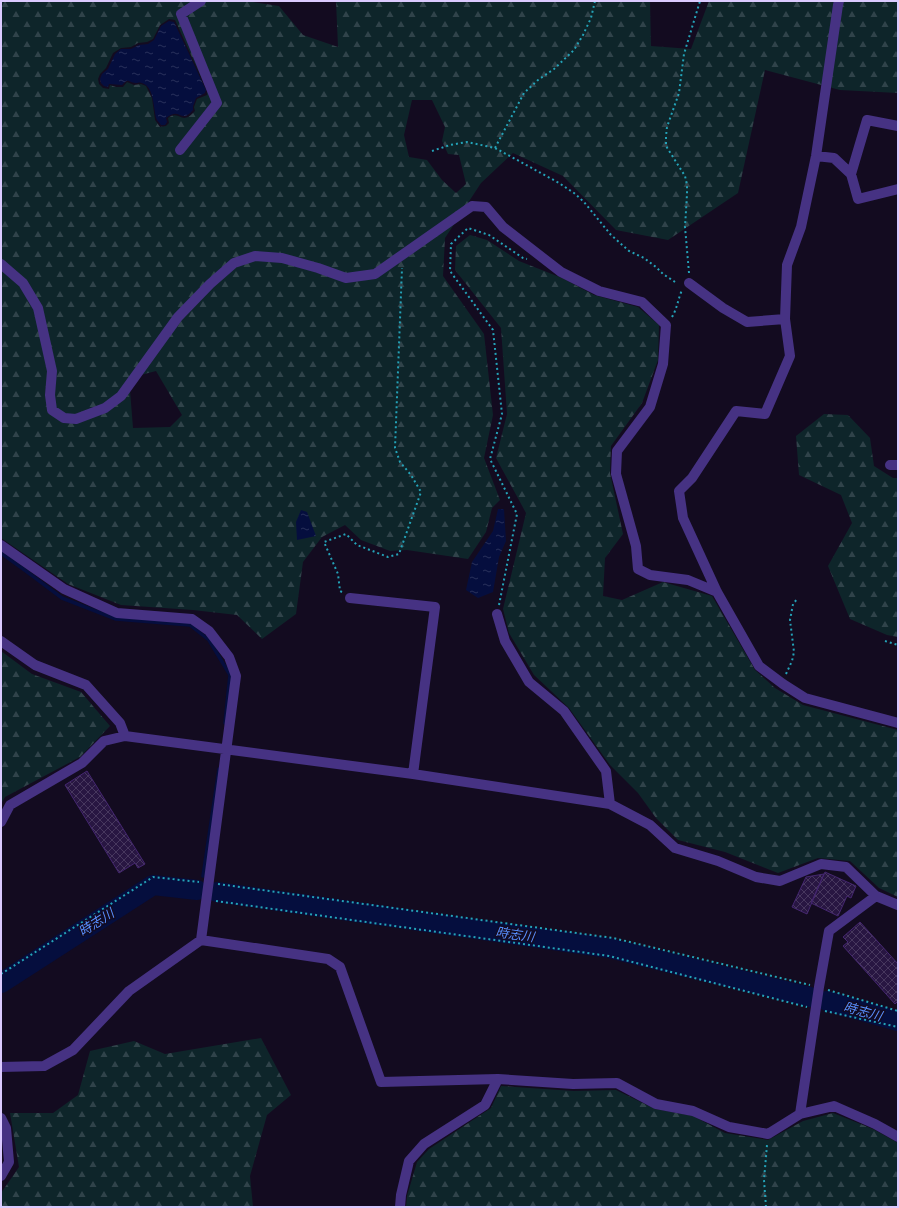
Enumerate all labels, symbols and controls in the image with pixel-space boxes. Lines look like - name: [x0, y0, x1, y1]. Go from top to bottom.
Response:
- water label: 時志川: [75, 904, 118, 939]
- water label: 時志川: [495, 923, 537, 945]
- water label: 時志川: [842, 998, 886, 1024]

